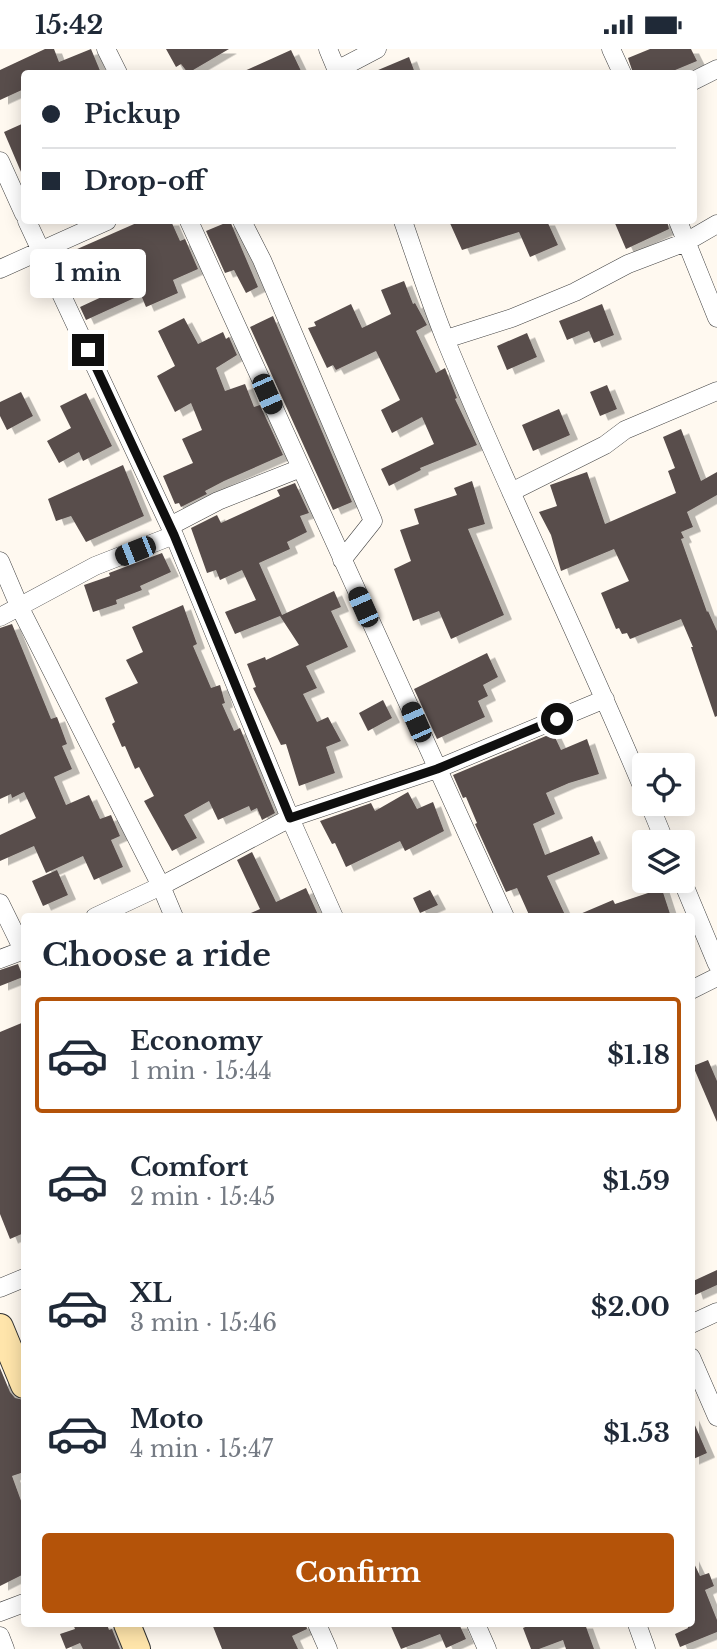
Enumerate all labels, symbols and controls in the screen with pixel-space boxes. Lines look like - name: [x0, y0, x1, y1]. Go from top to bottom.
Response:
- text: 15:42: [35, 9, 103, 41]
- text: Pickup: [84, 98, 181, 130]
- text: Drop-off: [84, 165, 205, 197]
- callout: 1 min: [30, 249, 146, 297]
- text: 1 min: [55, 259, 121, 287]
- route end: [72, 334, 104, 366]
- car: [249, 371, 286, 417]
- car: [112, 533, 159, 569]
- car: [345, 584, 382, 630]
- car: [398, 699, 435, 745]
- route start: [541, 703, 573, 735]
- map controls: [632, 753, 695, 893]
- button: locate: [632, 753, 695, 816]
- button: layers: [632, 830, 695, 893]
- text: Choose a ride: [42, 935, 271, 975]
- icon: car: [46, 1024, 109, 1087]
- text: Economy: [130, 1025, 263, 1057]
- text: $1.18: [607, 1039, 670, 1071]
- text: 1 min · 15:44: [130, 1057, 272, 1085]
- icon: car: [46, 1150, 109, 1213]
- text: Comfort: [130, 1151, 248, 1183]
- text: $1.59: [602, 1165, 670, 1197]
- text: 2 min · 15:45: [130, 1183, 275, 1211]
- icon: car: [46, 1276, 109, 1339]
- text: XL: [130, 1277, 172, 1309]
- text: $2.00: [591, 1291, 670, 1323]
- text: 3 min · 15:46: [130, 1309, 277, 1337]
- icon: car: [46, 1402, 109, 1465]
- text: Moto: [130, 1403, 203, 1435]
- text: $1.53: [603, 1417, 670, 1449]
- text: 4 min · 15:47: [130, 1435, 273, 1463]
- button: Confirm: [42, 1533, 674, 1613]

